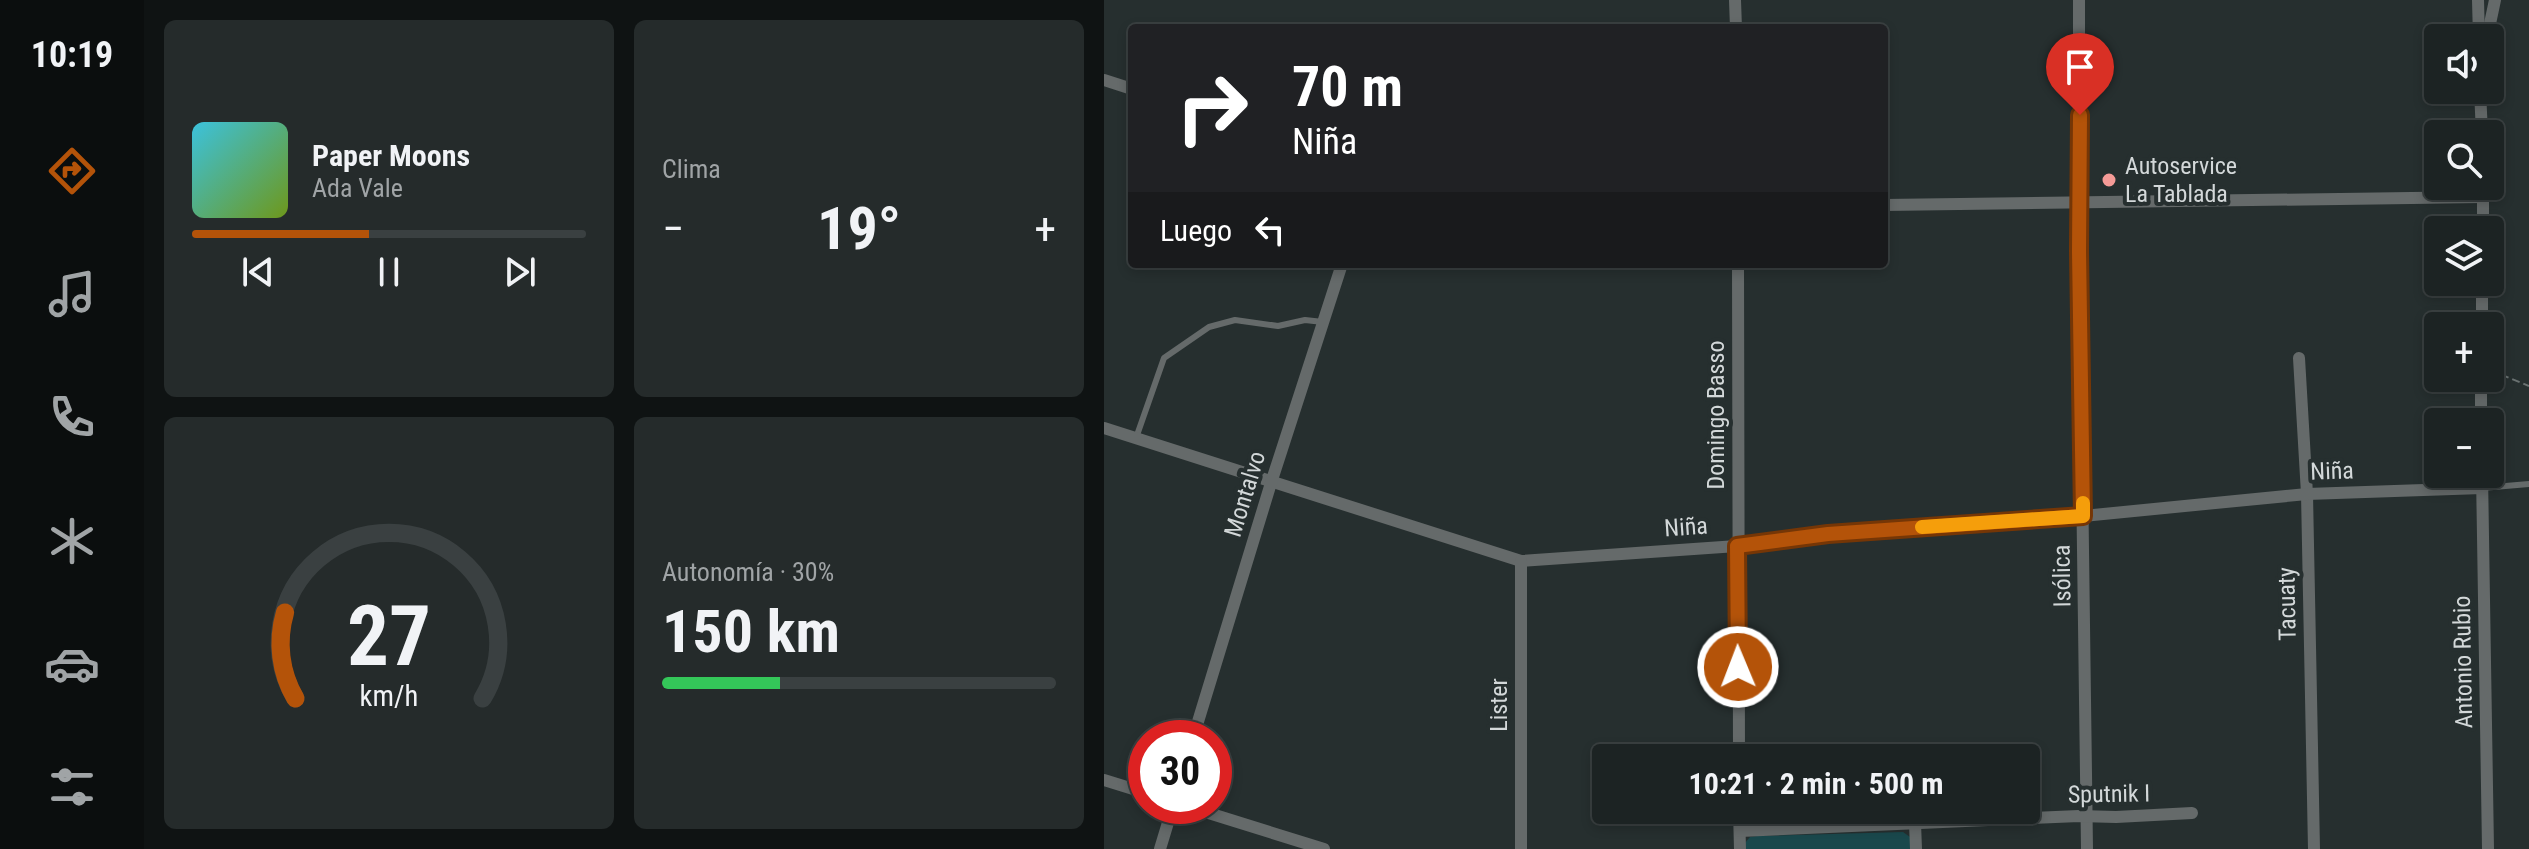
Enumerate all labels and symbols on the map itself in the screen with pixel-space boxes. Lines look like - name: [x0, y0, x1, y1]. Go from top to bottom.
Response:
- pin: [2046, 33, 2114, 115]
- place label: Autoservice La Tablada: [2125, 152, 2237, 208]
- marker: Autoservice La Tablada: [2100, 171, 2118, 189]
- street label: Domingo Basso: [1702, 341, 1730, 489]
- street label: Montalvo: [1219, 448, 1271, 540]
- street label: Niña: [2310, 456, 2354, 486]
- street label: Niña: [1663, 512, 1709, 542]
- street label: Isólica: [2047, 544, 2077, 608]
- street label: Tacuaty: [2272, 567, 2302, 641]
- street label: Antonio Rubio: [2448, 595, 2478, 729]
- position arrow: [1696, 625, 1780, 709]
- street label: Lister: [1485, 678, 1513, 732]
- speed limit sign: 30: [1128, 720, 1232, 824]
- street label: Sputnik I: [2068, 779, 2150, 809]

